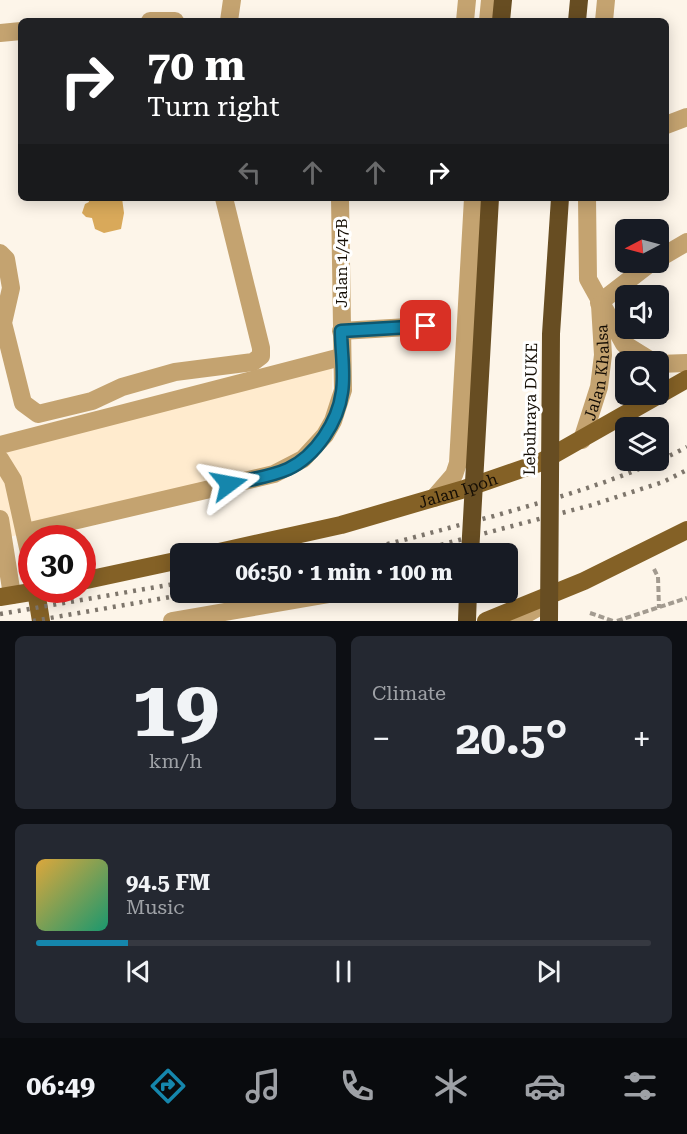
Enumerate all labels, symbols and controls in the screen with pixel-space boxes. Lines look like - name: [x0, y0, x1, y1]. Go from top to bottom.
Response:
- text: 70 m: [147, 41, 245, 90]
- icon: right: [48, 42, 126, 120]
- text: Turn right: [147, 91, 280, 123]
- icon: left: [233, 156, 266, 189]
- icon: ahead: [296, 156, 329, 189]
- icon: ahead: [359, 156, 392, 189]
- icon: right: [422, 156, 455, 189]
- street label: Jalan 1/47B: [332, 218, 351, 308]
- north arrow: [615, 219, 669, 273]
- map controls: [615, 219, 669, 471]
- button: sound: [615, 285, 669, 339]
- pin: [400, 300, 451, 351]
- icon: arrive: [409, 309, 442, 342]
- street label: Jalan Khalsa: [580, 323, 613, 423]
- street label: Lebuhraya DUKE: [520, 342, 541, 476]
- button: search: [615, 351, 669, 405]
- button: layers: [615, 417, 669, 471]
- position arrow: [197, 452, 261, 516]
- street label: Jalan Ipoh: [416, 469, 500, 512]
- speed limit sign: 30: [18, 525, 96, 603]
- text: 06:50 · 1 min · 100 m: [235, 560, 453, 585]
- text: 19: [132, 664, 219, 755]
- text: Climate: [372, 681, 446, 705]
- text: 20.5°: [455, 712, 568, 765]
- text: −: [372, 719, 390, 758]
- text: +: [633, 719, 651, 758]
- text: km/h: [149, 749, 202, 773]
- text: 94.5 FM: [126, 870, 210, 895]
- text: Music: [126, 895, 185, 919]
- icon: previous: [122, 955, 155, 988]
- icon: pause: [327, 955, 360, 988]
- icon: next: [532, 955, 565, 988]
- icon: directions: [147, 1065, 189, 1107]
- icon: music: [242, 1065, 284, 1107]
- icon: phone: [336, 1065, 378, 1107]
- icon: climate: [430, 1065, 472, 1107]
- icon: car: [524, 1065, 566, 1107]
- icon: filters: [619, 1065, 661, 1107]
- text: 06:49: [26, 1070, 95, 1102]

